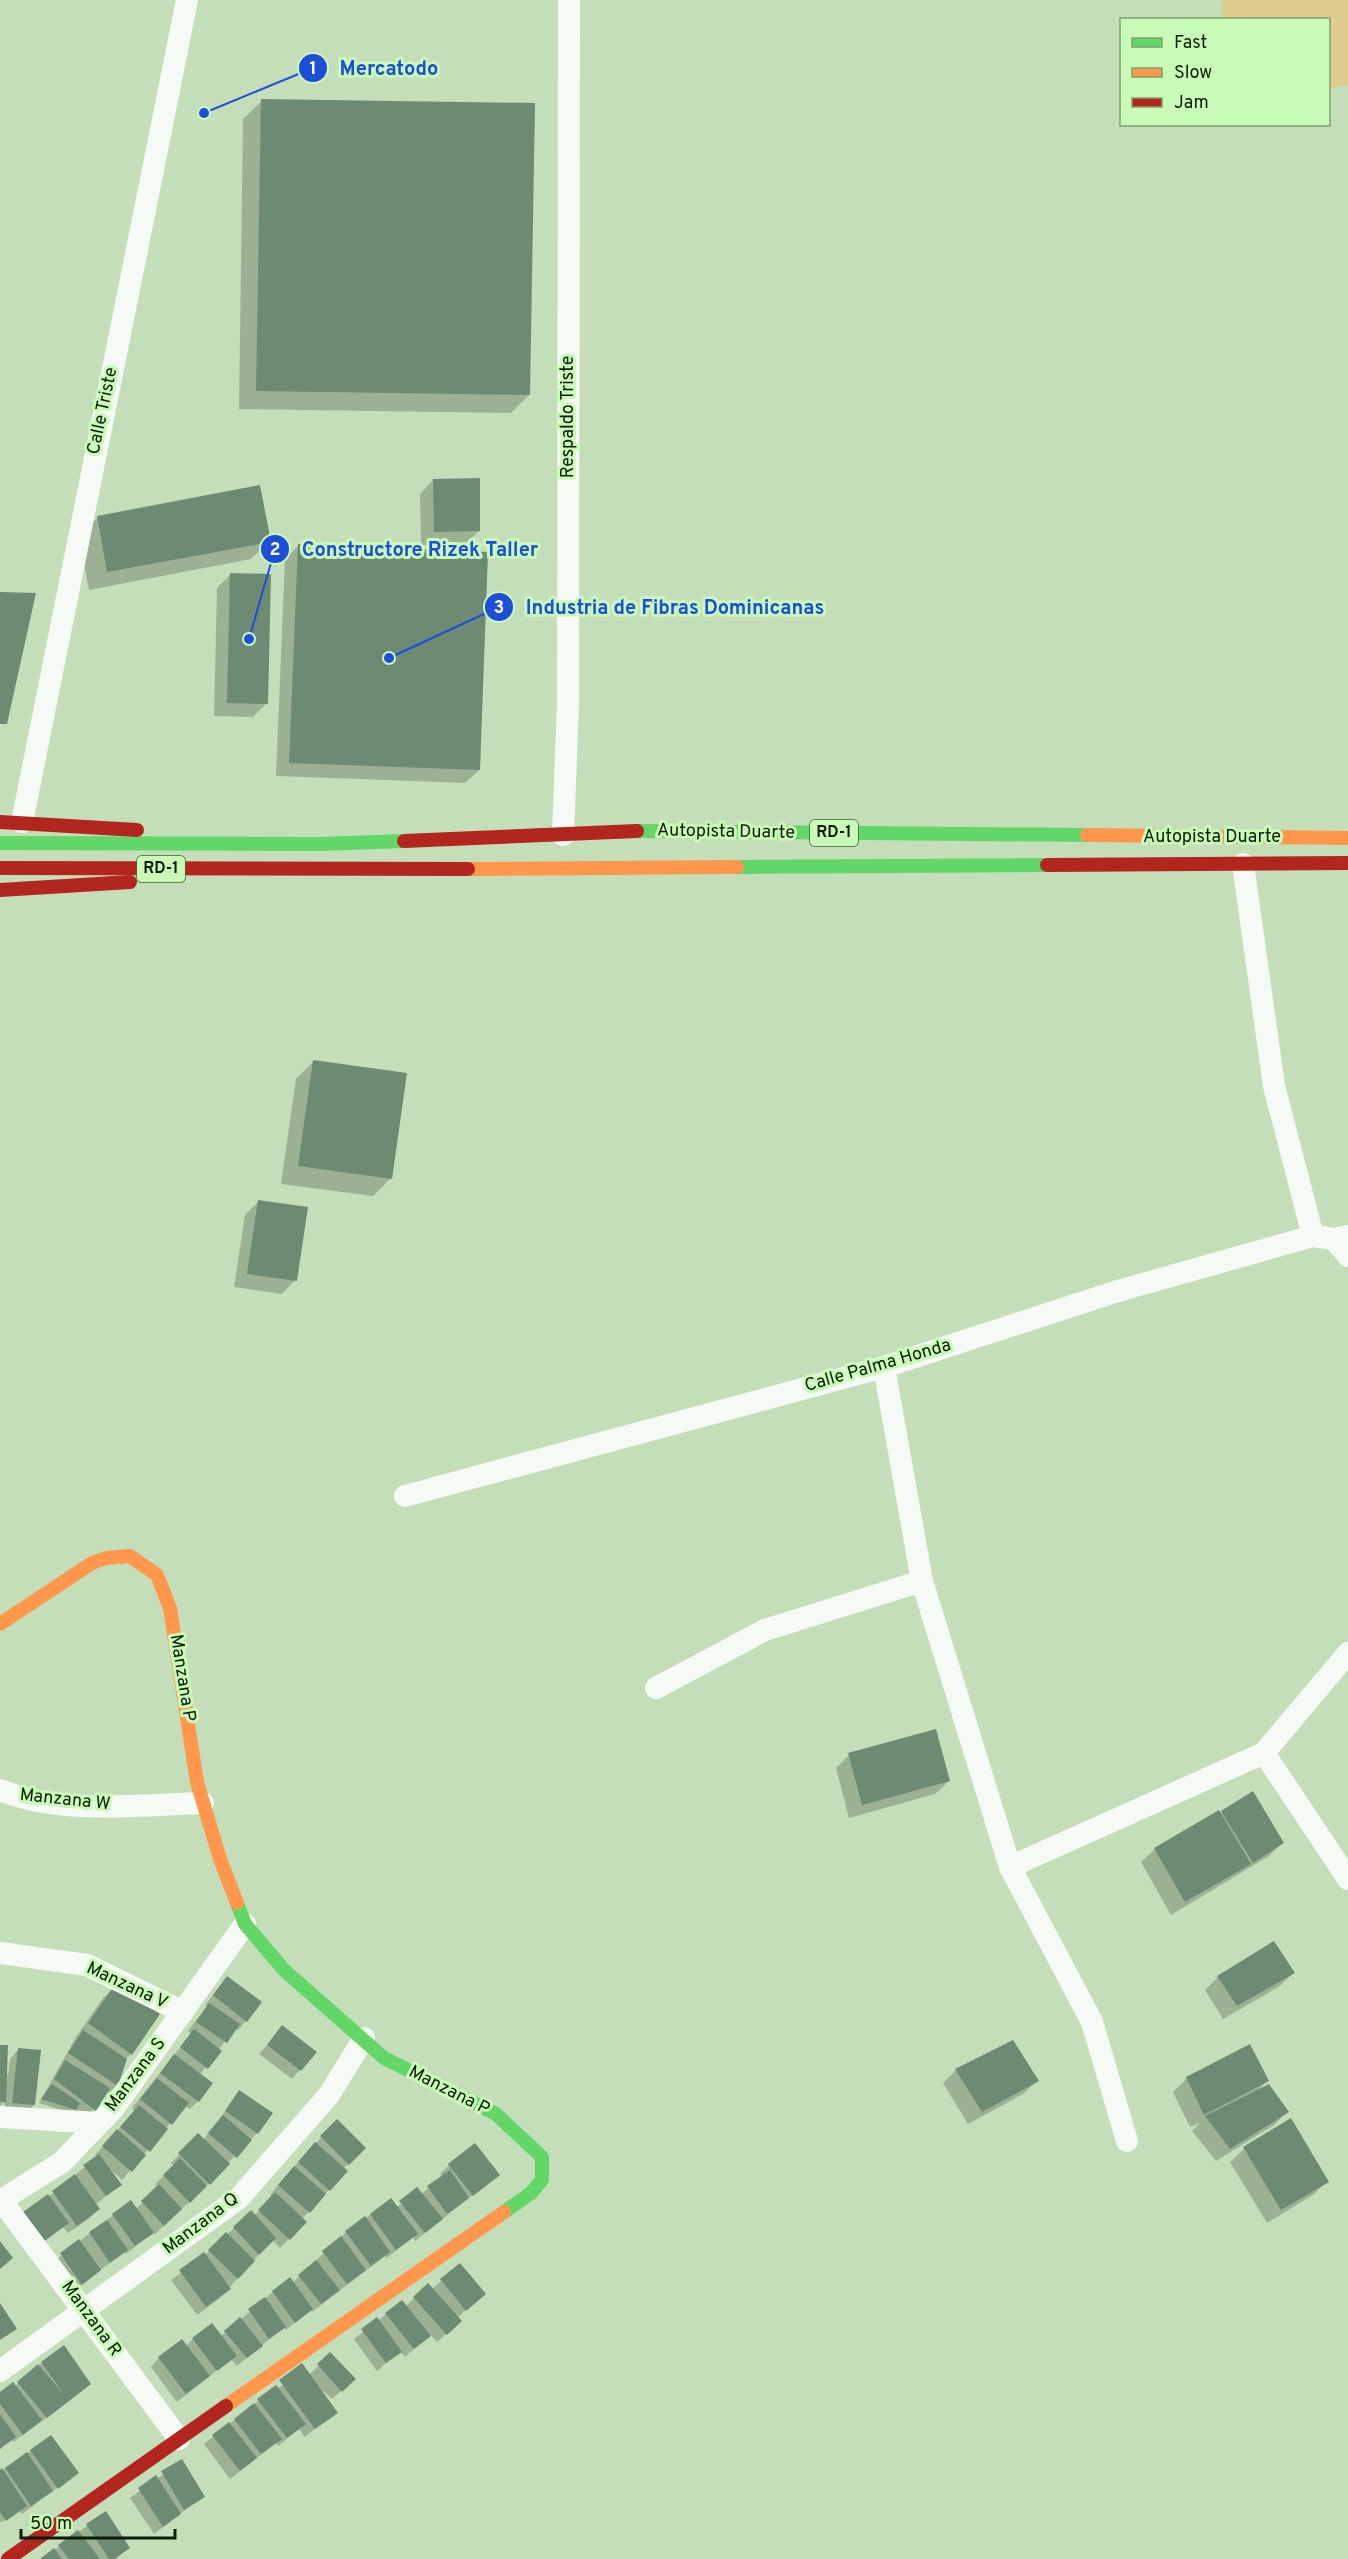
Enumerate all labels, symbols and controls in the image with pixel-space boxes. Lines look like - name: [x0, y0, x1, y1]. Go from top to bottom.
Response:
- legend: [1120, 18, 1330, 126]
- text: Fast: [1174, 32, 1207, 55]
- callout: Mercatodo: [298, 49, 450, 87]
- text: Mercatodo: [340, 57, 438, 83]
- text: 1: [309, 58, 317, 81]
- text: Slow: [1174, 62, 1212, 85]
- text: Jam: [1174, 92, 1209, 115]
- street label: Respaldo Triste: [557, 356, 580, 478]
- street label: Calle Triste: [83, 365, 123, 457]
- callout: Constructore Rizek Taller: [260, 530, 551, 568]
- text: Constructore Rizek Taller: [302, 538, 539, 564]
- text: 2: [269, 539, 281, 562]
- callout: Industria de Fibras Dominicanas: [484, 588, 837, 626]
- text: Industria de Fibras Dominicanas: [526, 596, 824, 622]
- text: 3: [494, 597, 504, 620]
- street label: Autopista Duarte: [657, 819, 795, 845]
- road number: RD-1: [810, 820, 858, 846]
- street label: Autopista Duarte: [1143, 826, 1281, 849]
- road number: RD-1: [137, 856, 185, 882]
- street label: Calle Palma Honda: [802, 1334, 954, 1398]
- street label: Manzana P: [164, 1633, 200, 1723]
- street label: Manzana W: [18, 1784, 112, 1816]
- street label: Manzana V: [82, 1957, 172, 2015]
- street label: Manzana S: [101, 2033, 171, 2117]
- street label: Manzana P: [405, 2061, 493, 2121]
- street label: Manzana Q: [158, 2188, 244, 2260]
- street label: Manzana R: [56, 2276, 126, 2362]
- scale bar: [21, 2502, 176, 2540]
- text: 50 m: [30, 2513, 72, 2536]

